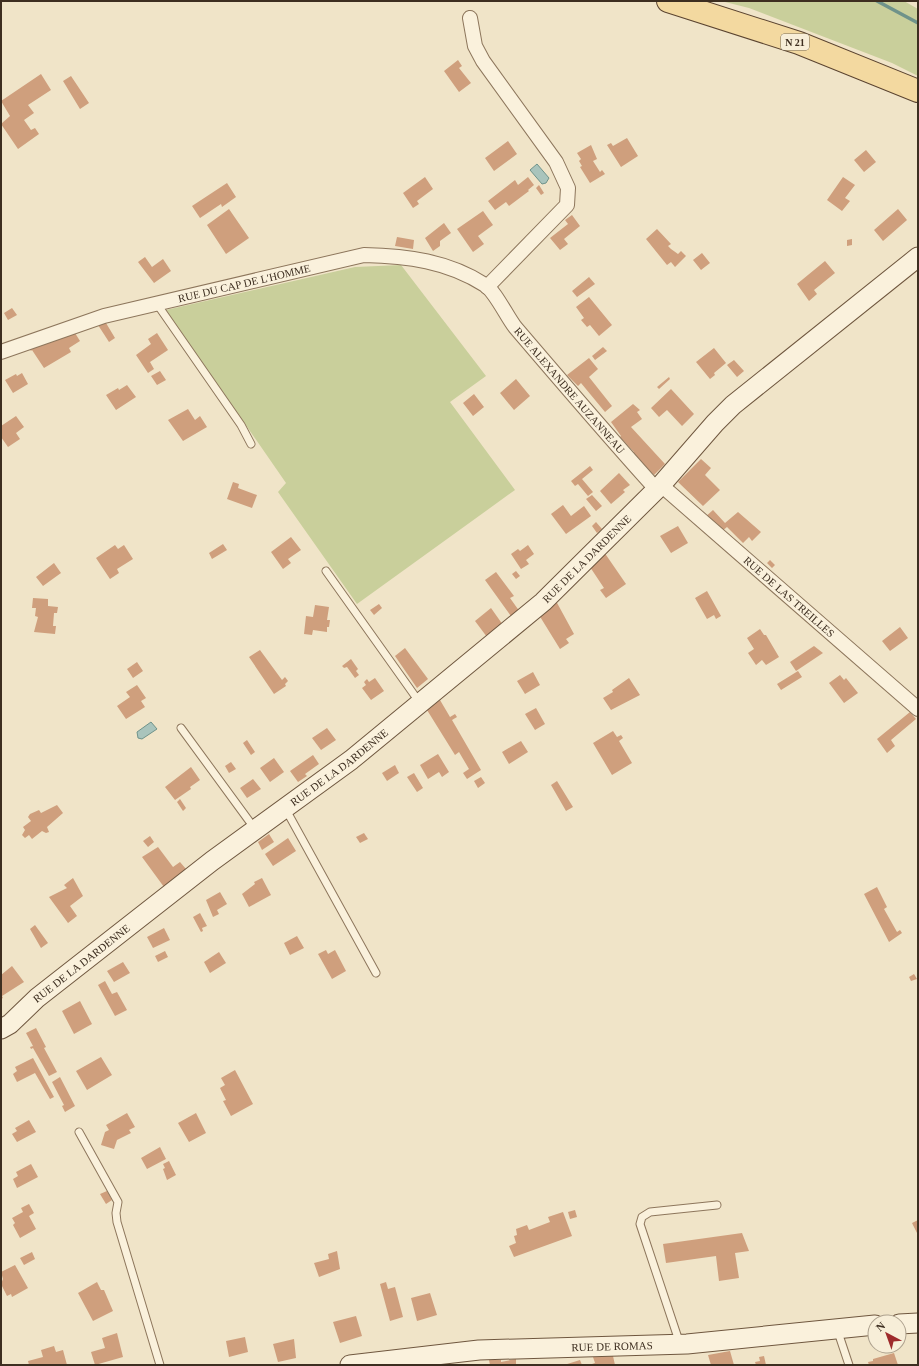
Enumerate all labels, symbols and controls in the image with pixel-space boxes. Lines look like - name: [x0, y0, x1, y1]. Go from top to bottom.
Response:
- road number: N 21: [781, 34, 809, 50]
- street label: RUE DU CAP DE L'HOMME: [177, 262, 312, 304]
- street label: RUE ALEXANDRE AUZANNEAU: [512, 325, 627, 456]
- street label: RUE DE LA DARDENNE: [540, 512, 634, 605]
- street label: RUE DE LAS TREILLES: [741, 554, 837, 639]
- street label: RUE DE LA DARDENNE: [288, 726, 391, 808]
- street label: RUE DE LA DARDENNE: [30, 922, 132, 1005]
- north arrow: [867, 1314, 907, 1354]
- text: N: [874, 1319, 887, 1334]
- street label: RUE DE ROMAS: [571, 1339, 653, 1353]

